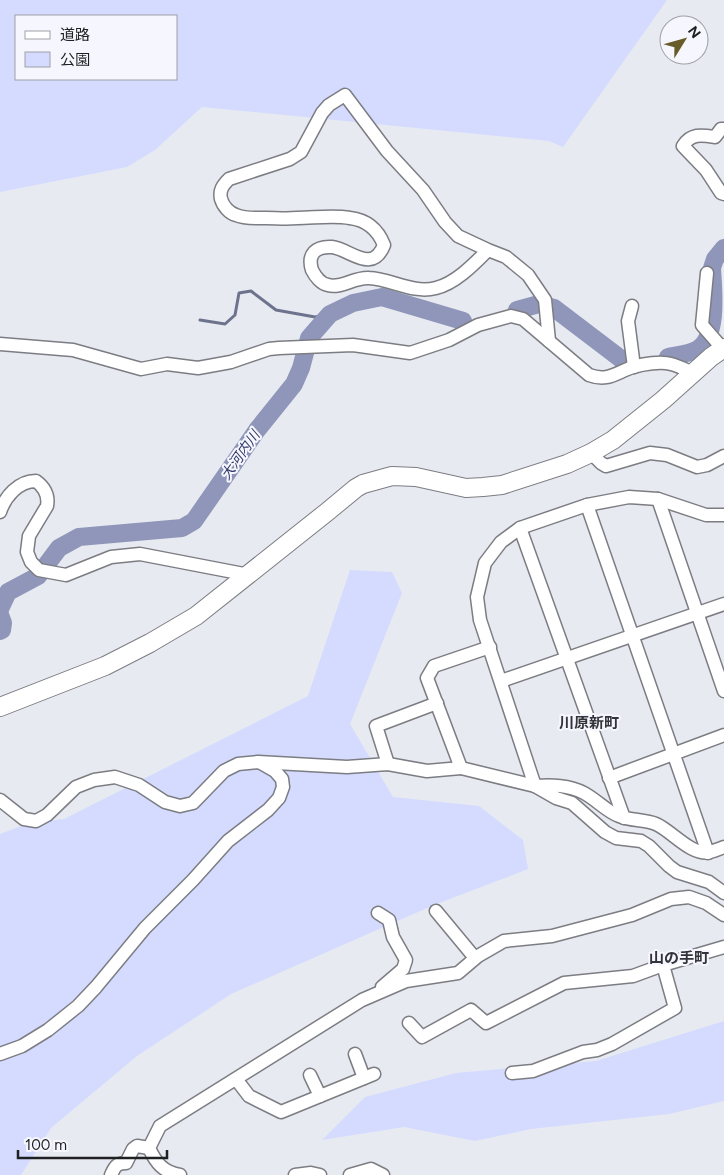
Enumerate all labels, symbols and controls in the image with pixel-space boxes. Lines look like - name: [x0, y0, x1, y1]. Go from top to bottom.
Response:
- legend: [15, 15, 178, 80]
- north arrow: [659, 15, 709, 65]
- text: N: [684, 23, 704, 42]
- text: 道路: [60, 26, 90, 44]
- text: 公園: [60, 51, 90, 69]
- water label: 大河内川: [217, 426, 265, 483]
- district label: 川原新町: [559, 714, 619, 732]
- district label: 山の手町: [649, 949, 709, 967]
- scale bar: [18, 1128, 166, 1160]
- text: 100 m: [25, 1136, 67, 1154]

